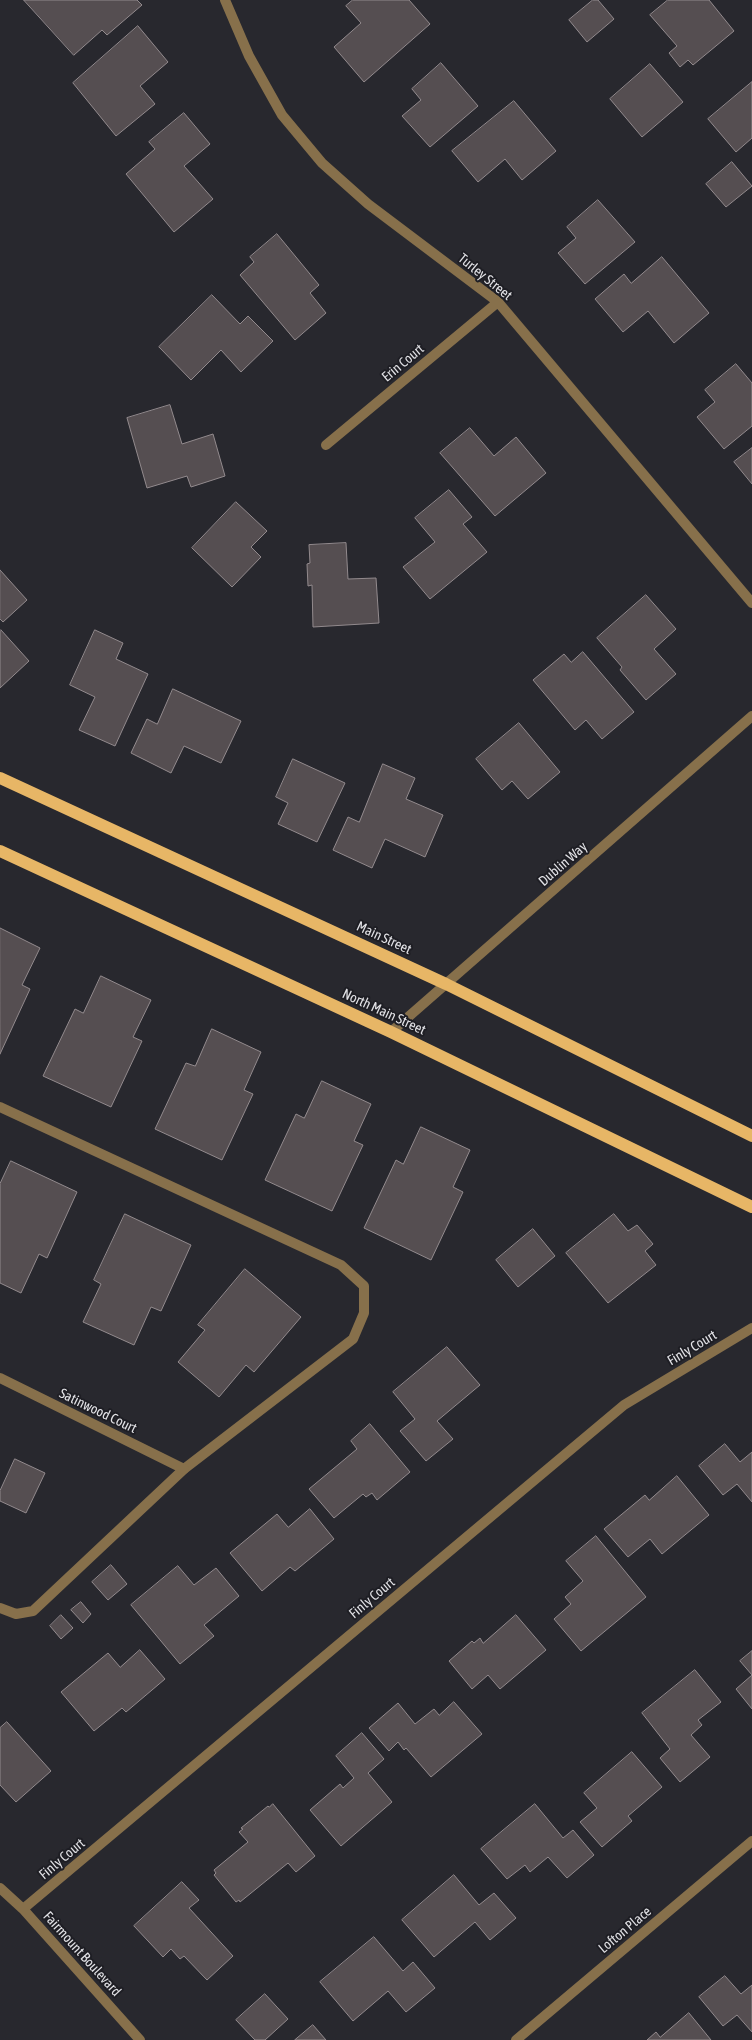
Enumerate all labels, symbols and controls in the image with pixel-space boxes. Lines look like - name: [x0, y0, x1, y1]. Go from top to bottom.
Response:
- street label: Turley Street: [455, 250, 515, 304]
- street label: Erin Court: [379, 341, 427, 385]
- street label: Dublin Way: [535, 838, 591, 890]
- street label: Main Street: [354, 918, 414, 958]
- street label: North Main Street: [340, 985, 428, 1039]
- street label: Finly Court: [664, 1327, 720, 1369]
- street label: Satinwood Court: [57, 1385, 139, 1437]
- street label: Finly Court: [346, 1574, 398, 1622]
- street label: Finly Court: [36, 1835, 88, 1883]
- street label: Lofton Place: [595, 1903, 655, 1957]
- street label: Fairmount Boulevard: [40, 1908, 124, 2000]

